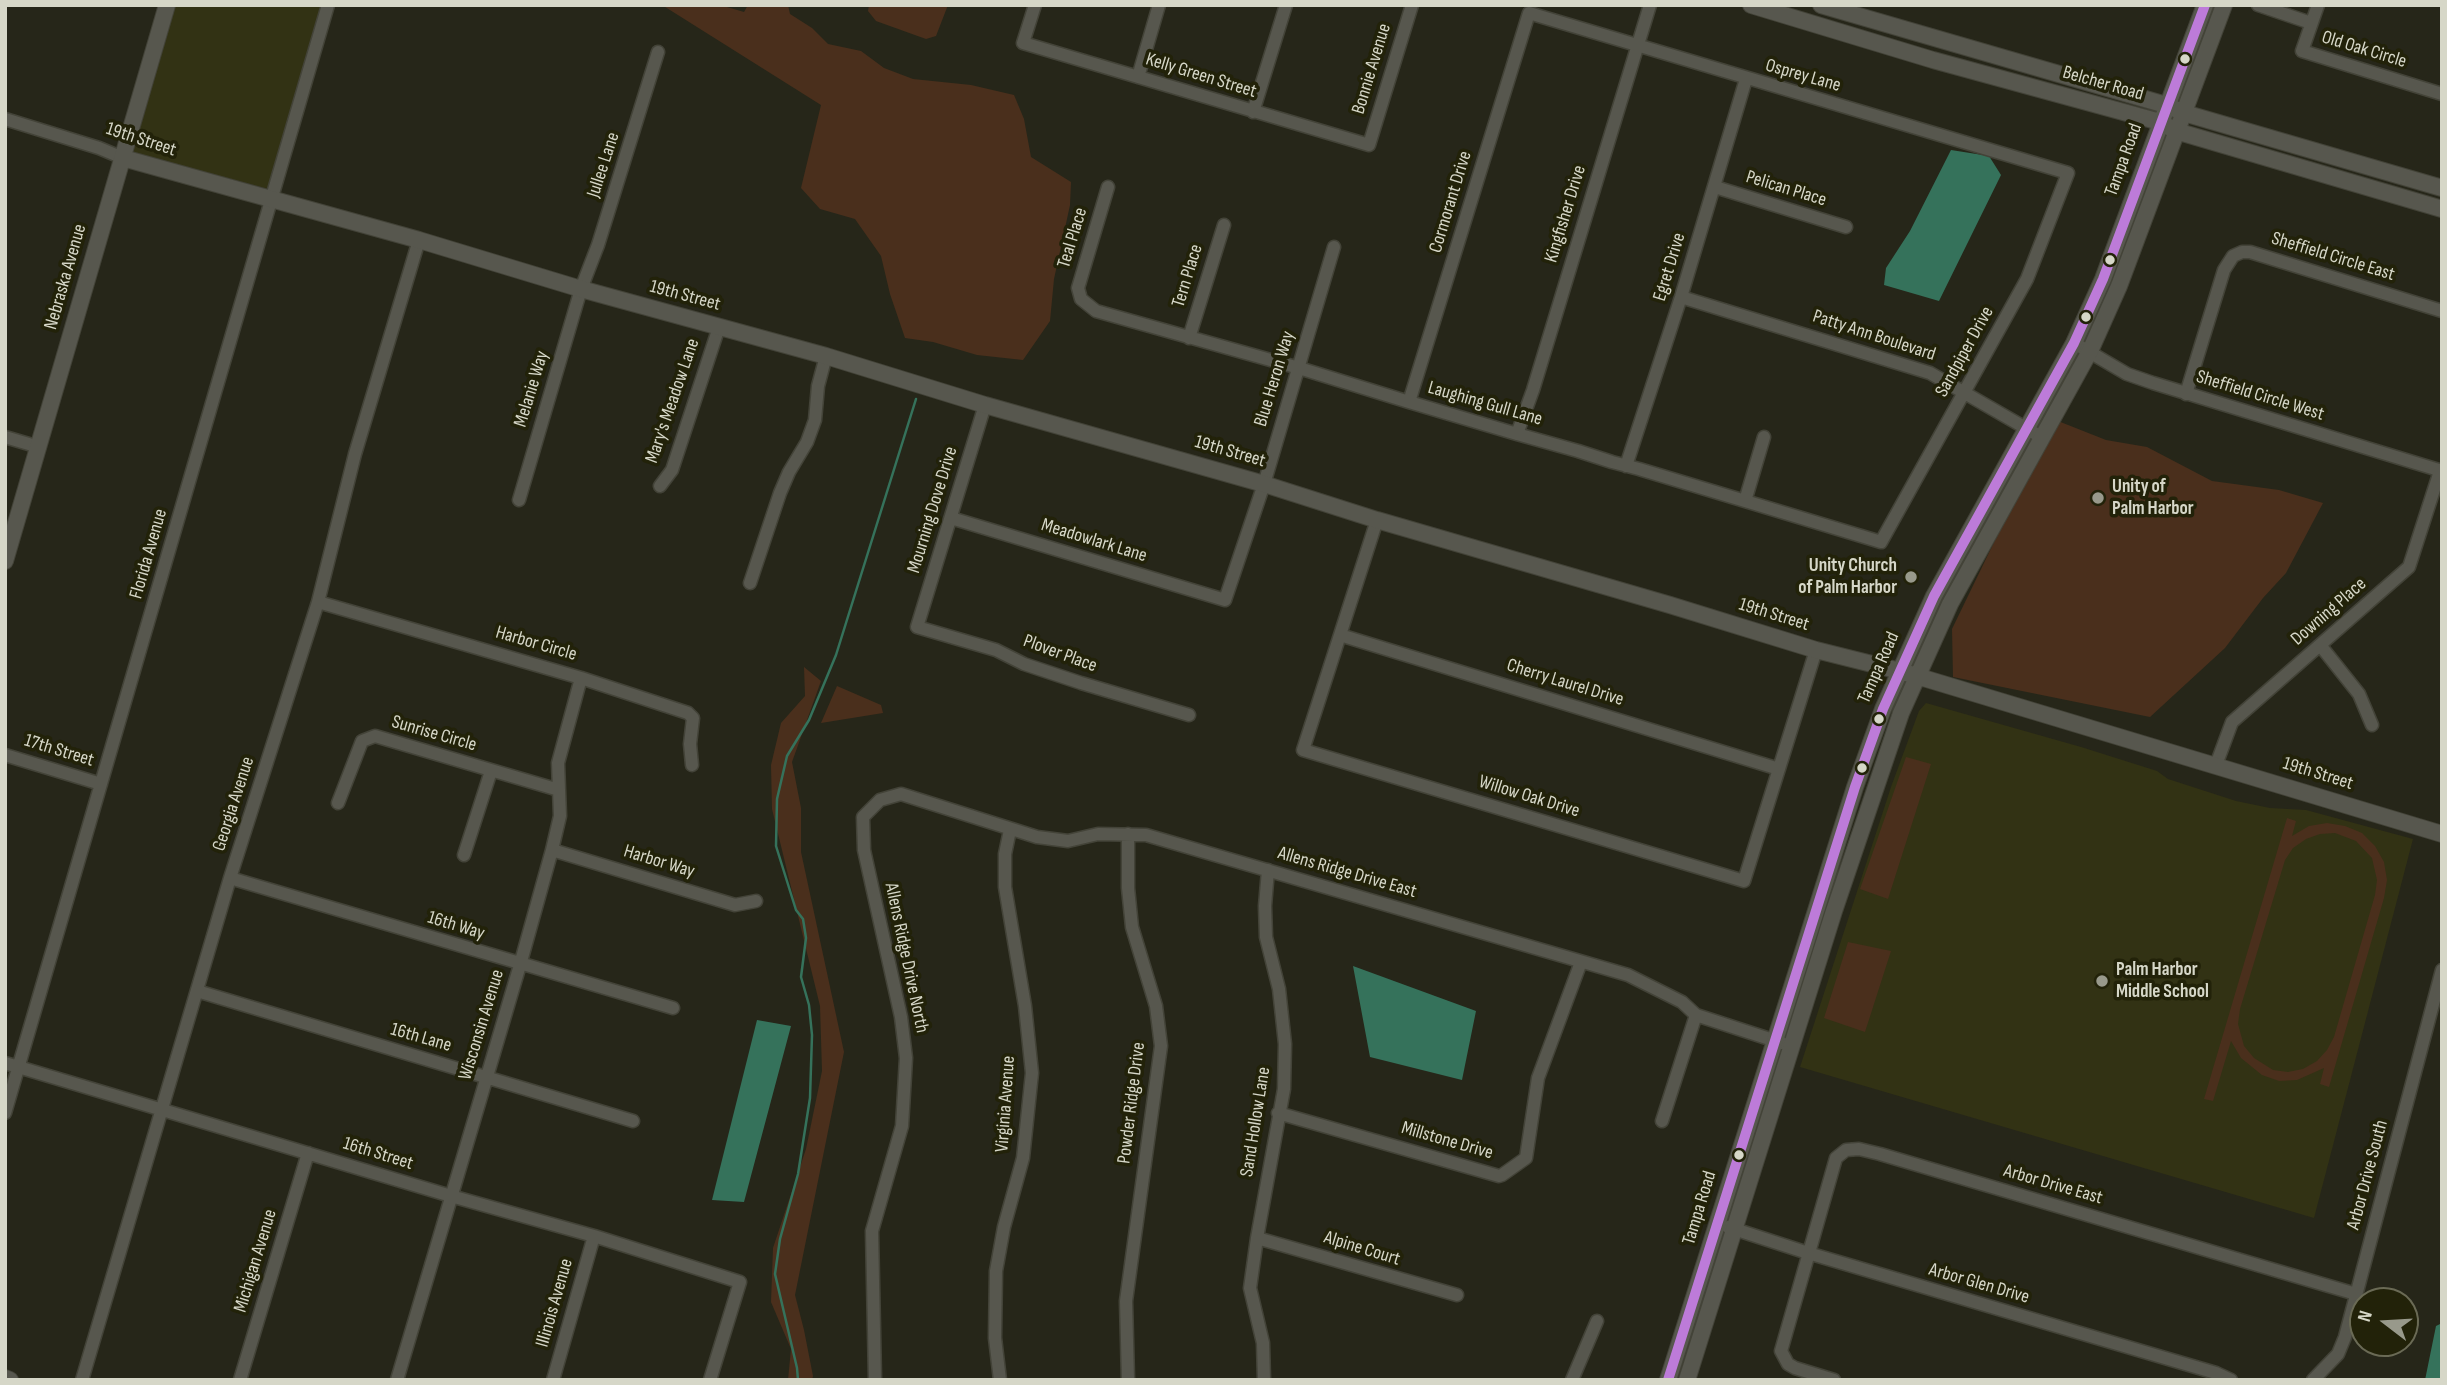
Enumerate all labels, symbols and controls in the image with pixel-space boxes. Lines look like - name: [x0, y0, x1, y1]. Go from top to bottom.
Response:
- street label: Bonnie Avenue: [1347, 21, 1397, 117]
- street label: Old Oak Circle: [2319, 26, 2409, 74]
- street label: Kelly Green Street: [1143, 48, 1259, 104]
- unlabelled marker: [2178, 52, 2192, 66]
- street label: Osprey Lane: [1763, 54, 1843, 98]
- street label: Belcher Road: [2060, 62, 2146, 106]
- street label: 19th Street: [103, 118, 179, 162]
- street label: Tampa Road: [2100, 120, 2148, 200]
- street label: Jullee Lane: [583, 129, 625, 201]
- street label: Cormorant Drive: [1425, 148, 1477, 256]
- street label: Kingfisher Drive: [1540, 163, 1592, 265]
- street label: Pelican Place: [1743, 166, 1829, 212]
- street label: Teal Place: [1053, 205, 1093, 271]
- street label: Nebraska Avenue: [40, 222, 92, 332]
- street label: Sheffield Circle East: [2269, 227, 2397, 287]
- street label: Egret Drive: [1649, 230, 1691, 304]
- street label: Tern Place: [1168, 242, 1208, 310]
- unlabelled marker: [2103, 253, 2117, 267]
- street label: 19th Street: [647, 276, 723, 316]
- street label: Sandpiper Drive: [1931, 303, 1999, 401]
- street label: Patty Ann Boulevard: [1810, 305, 1938, 367]
- unlabelled marker: [2079, 310, 2093, 324]
- street label: Blue Heron Way: [1250, 329, 1300, 429]
- street label: Mary's Meadow Lane: [641, 336, 705, 466]
- street label: Melanie Way: [510, 348, 554, 430]
- street label: Sheffield Circle West: [2193, 366, 2327, 426]
- street label: Laughing Gull Lane: [1425, 377, 1545, 431]
- street label: 19th Street: [1192, 431, 1268, 473]
- street label: Mourning Dove Drive: [903, 444, 963, 576]
- place label: Unity of Palm Harbor: [2112, 476, 2194, 520]
- marker: Unity of Palm Harbor: [2090, 490, 2106, 506]
- street label: Florida Avenue: [125, 506, 173, 602]
- street label: Meadowlark Lane: [1038, 514, 1150, 568]
- place label: Unity Church of Palm Harbor: [1798, 555, 1897, 599]
- marker: Unity Church of Palm Harbor: [1903, 569, 1919, 585]
- street label: Downing Place: [2287, 573, 2371, 651]
- street label: 19th Street: [1736, 594, 1812, 636]
- street label: Harbor Circle: [493, 622, 579, 666]
- street label: Tampa Road: [1853, 629, 1905, 707]
- street label: Plover Place: [1020, 630, 1100, 678]
- street label: Cherry Laurel Drive: [1504, 654, 1626, 712]
- street label: Sunrise Circle: [389, 711, 479, 757]
- unlabelled marker: [1872, 712, 1886, 726]
- street label: 17th Street: [22, 730, 96, 772]
- street label: 19th Street: [2280, 753, 2356, 795]
- street label: Georgia Avenue: [208, 754, 260, 854]
- unlabelled marker: [1855, 761, 1869, 775]
- street label: Willow Oak Drive: [1476, 771, 1582, 823]
- street label: Harbor Way: [621, 840, 697, 884]
- street label: Allens Ridge Drive East: [1275, 842, 1419, 904]
- street label: Allens Ridge Drive North: [879, 881, 933, 1035]
- street label: 16th Way: [425, 907, 487, 945]
- place label: Palm Harbor Middle School: [2116, 959, 2209, 1003]
- street label: Wisconsin Avenue: [454, 967, 510, 1083]
- marker: Palm Harbor Middle School: [2094, 973, 2110, 989]
- street label: 16th Lane: [388, 1018, 454, 1058]
- street label: Powder Ridge Drive: [1113, 1041, 1151, 1165]
- street label: Virginia Avenue: [991, 1055, 1021, 1153]
- street label: Sand Hollow Lane: [1236, 1066, 1276, 1178]
- street label: Millstone Drive: [1399, 1117, 1495, 1165]
- street label: Arbor Drive South: [2342, 1118, 2394, 1232]
- street label: 16th Street: [340, 1133, 416, 1175]
- unlabelled marker: [1732, 1148, 1746, 1162]
- street label: Arbor Drive East: [2001, 1160, 2105, 1210]
- street label: Tampa Road: [1678, 1168, 1722, 1248]
- street label: Michigan Avenue: [230, 1207, 282, 1315]
- street label: Alpine Court: [1321, 1227, 1403, 1271]
- street label: Illinois Avenue: [532, 1256, 578, 1350]
- street label: Arbor Glen Drive: [1926, 1259, 2032, 1309]
- north arrow: [2349, 1287, 2419, 1357]
- text: N: [2353, 1308, 2378, 1325]

